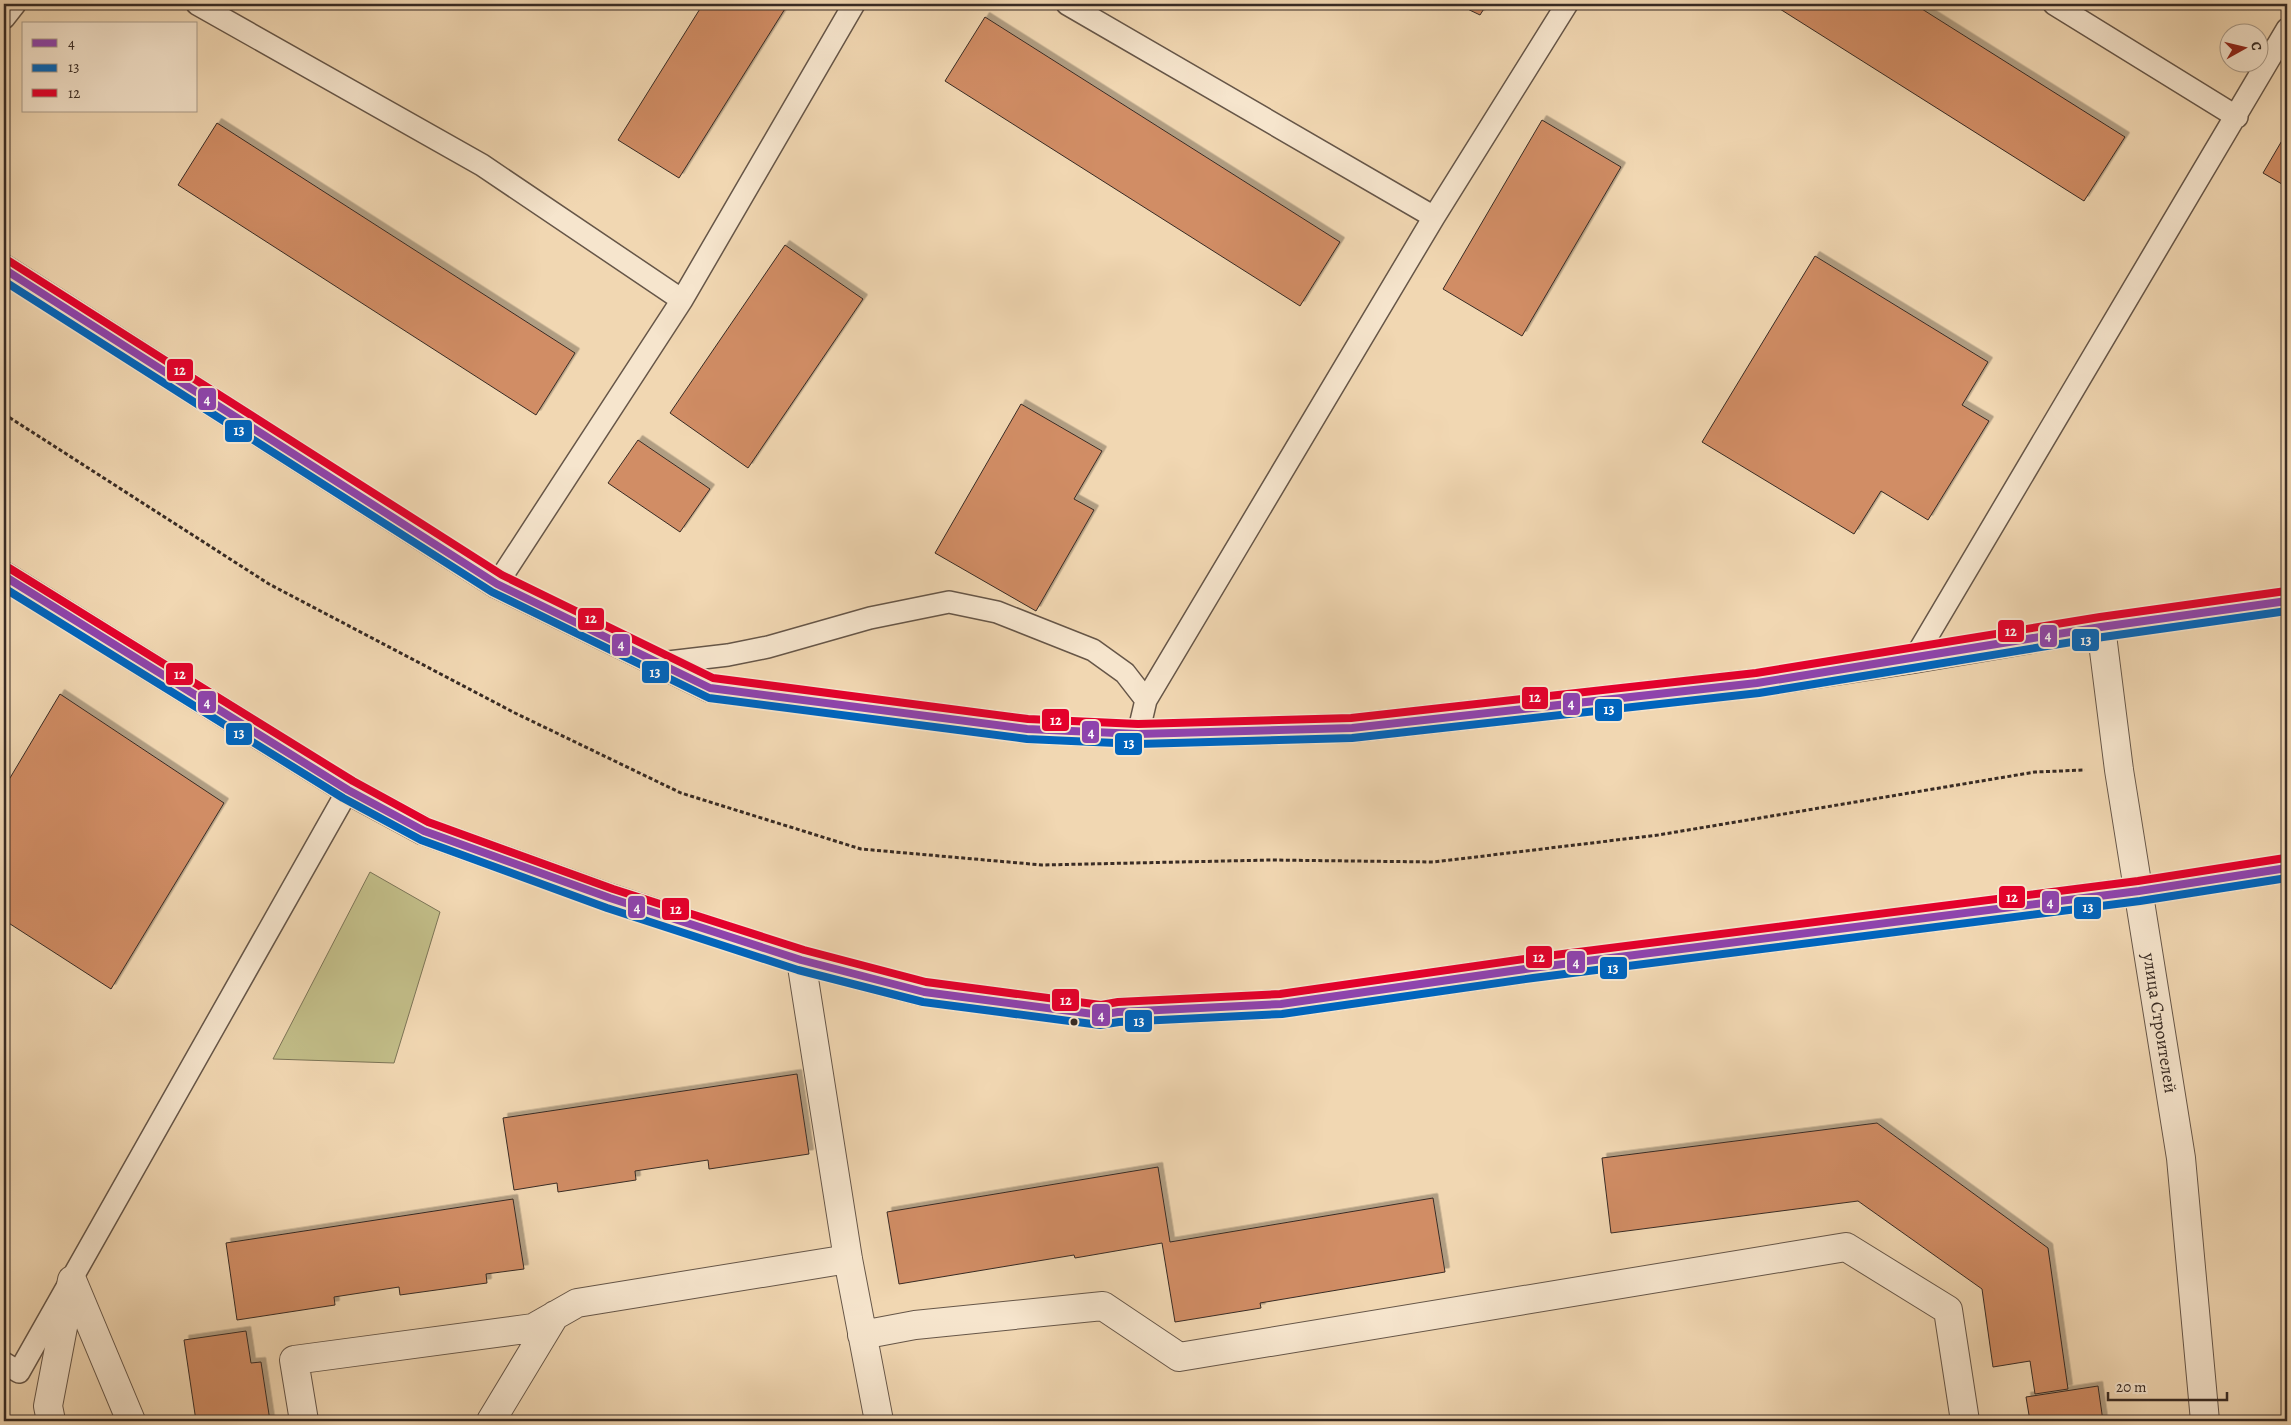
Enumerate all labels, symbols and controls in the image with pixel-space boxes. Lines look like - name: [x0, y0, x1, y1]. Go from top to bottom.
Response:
- legend: [22, 22, 198, 112]
- north arrow: [2218, 22, 2268, 72]
- text: 4: [68, 33, 75, 53]
- text: С: [2246, 41, 2266, 52]
- text: 13: [68, 57, 79, 77]
- text: 12: [68, 83, 80, 103]
- line badge: 12: [166, 358, 194, 382]
- text: 12: [174, 361, 186, 380]
- line badge: 4: [197, 387, 217, 411]
- text: 4: [204, 390, 211, 409]
- line badge: 13: [224, 419, 253, 443]
- text: 13: [233, 421, 245, 440]
- line badge: 12: [577, 607, 605, 631]
- text: 12: [585, 609, 597, 628]
- line badge: 12: [1997, 619, 2025, 643]
- text: 12: [2005, 622, 2017, 641]
- line badge: 4: [2039, 624, 2058, 648]
- text: 4: [2045, 626, 2052, 645]
- line badge: 13: [2071, 628, 2100, 652]
- text: 13: [2080, 631, 2092, 650]
- line badge: 4: [611, 633, 631, 657]
- text: 4: [618, 635, 625, 654]
- line badge: 13: [641, 660, 670, 684]
- line badge: 12: [165, 662, 194, 686]
- text: 13: [649, 663, 661, 682]
- text: 12: [174, 665, 186, 684]
- line badge: 12: [1521, 686, 1549, 710]
- text: 12: [1529, 688, 1541, 707]
- line badge: 4: [197, 690, 217, 714]
- line badge: 4: [1562, 692, 1581, 716]
- text: 4: [204, 693, 211, 712]
- text: 4: [1568, 694, 1575, 713]
- line badge: 13: [1594, 698, 1623, 722]
- text: 13: [1603, 700, 1615, 719]
- line badge: 12: [1041, 708, 1070, 732]
- text: 12: [1050, 711, 1062, 730]
- line badge: 4: [1081, 720, 1100, 744]
- line badge: 13: [225, 722, 253, 746]
- text: 4: [1088, 723, 1095, 742]
- text: 13: [233, 724, 245, 743]
- line badge: 13: [1114, 732, 1143, 756]
- text: 13: [1123, 734, 1135, 753]
- line badge: 12: [1998, 885, 2026, 909]
- text: 12: [2006, 888, 2018, 907]
- line badge: 4: [2041, 890, 2060, 914]
- text: 4: [2047, 893, 2054, 912]
- line badge: 4: [627, 895, 646, 919]
- line badge: 13: [2073, 896, 2102, 920]
- line badge: 12: [661, 897, 690, 921]
- text: 4: [634, 898, 641, 917]
- text: 13: [2082, 898, 2094, 917]
- text: 12: [670, 900, 682, 919]
- line badge: 12: [1525, 945, 1553, 969]
- text: 12: [1533, 948, 1545, 967]
- line badge: 4: [1566, 950, 1586, 974]
- street label: улица Строителей: [2137, 950, 2183, 1095]
- text: 4: [1573, 953, 1580, 972]
- line badge: 13: [1599, 956, 1628, 980]
- text: 13: [1607, 959, 1619, 978]
- line badge: 12: [1051, 988, 1080, 1012]
- text: 12: [1060, 991, 1072, 1010]
- line badge: 4: [1091, 1003, 1111, 1027]
- text: 4: [1098, 1006, 1105, 1025]
- line badge: 13: [1124, 1009, 1153, 1033]
- text: 13: [1133, 1012, 1145, 1031]
- unlabelled marker: [1069, 1017, 1079, 1027]
- scale bar: [2108, 1370, 2227, 1402]
- text: 20 m: [2116, 1377, 2147, 1397]

